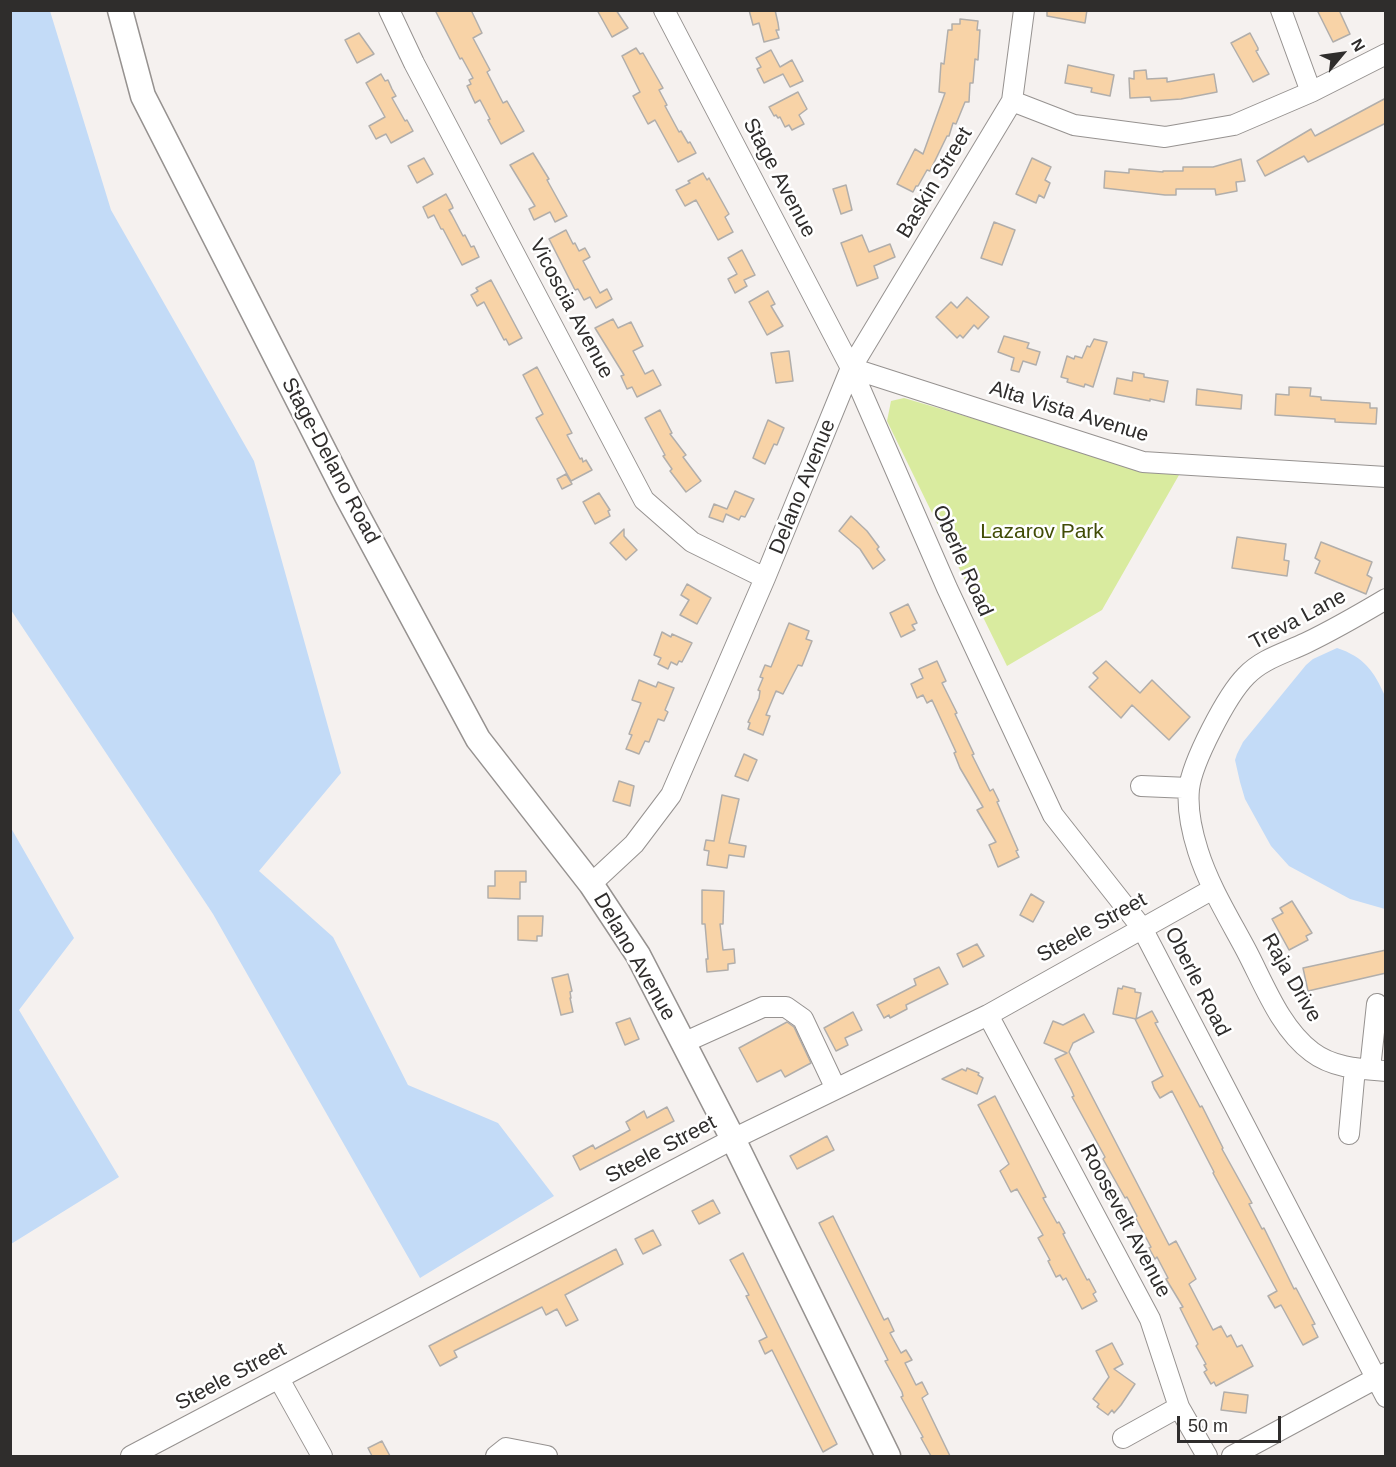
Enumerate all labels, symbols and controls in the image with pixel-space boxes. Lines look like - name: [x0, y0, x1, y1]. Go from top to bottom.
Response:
- north arrow: [1312, 24, 1372, 84]
- text: N: [1348, 36, 1368, 54]
- street label: Stage Avenue: [737, 114, 821, 242]
- street label: Baskin Street: [892, 123, 978, 243]
- street label: Vicoscia Avenue: [524, 235, 618, 383]
- street label: Stage-Delano Road: [276, 374, 384, 548]
- street label: Alta Vista Avenue: [986, 376, 1152, 448]
- street label: Delano Avenue: [764, 416, 842, 558]
- street label: Oberle Road: [926, 501, 998, 621]
- park label: Lazarov Park: [980, 519, 1104, 545]
- street label: Treva Lane: [1246, 584, 1350, 656]
- street label: Steele Street: [1033, 888, 1151, 968]
- street label: Delano Avenue: [587, 889, 681, 1025]
- street label: Oberle Road: [1159, 923, 1235, 1041]
- street label: Raja Drive: [1256, 929, 1326, 1027]
- street label: Steele Street: [601, 1110, 721, 1190]
- street label: Roosevelt Avenue: [1074, 1140, 1176, 1302]
- street label: Steele Street: [171, 1337, 291, 1417]
- scale bar: [1180, 1404, 1284, 1442]
- text: 50 m: [1188, 1416, 1228, 1436]

